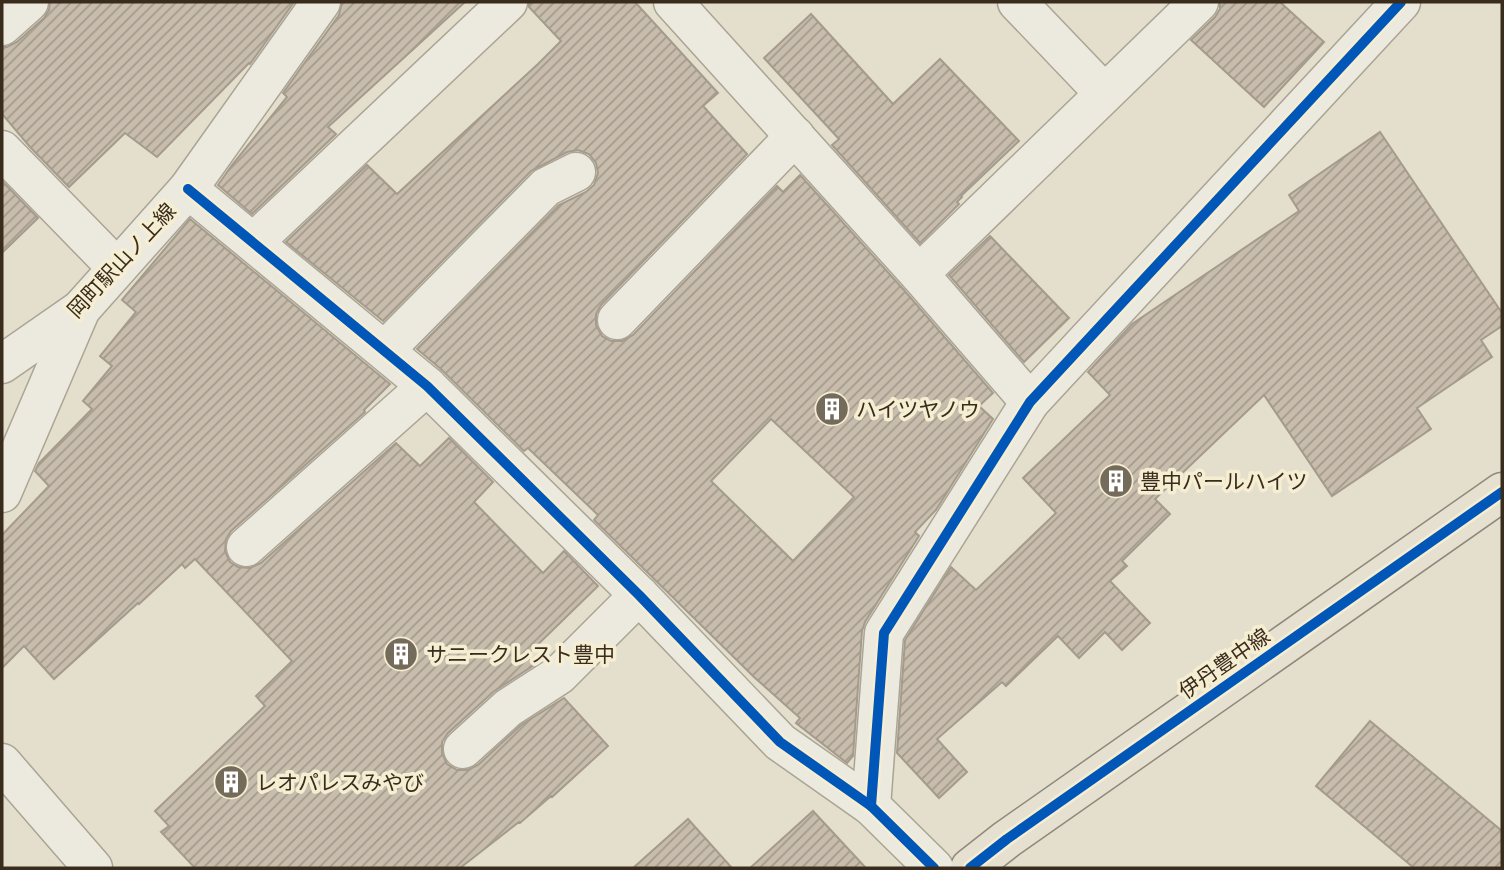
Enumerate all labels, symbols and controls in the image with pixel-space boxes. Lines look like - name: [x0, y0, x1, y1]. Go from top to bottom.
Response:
- street label: 岡町駅山ノ上線: [61, 197, 181, 323]
- building icon: ハイツヤノウ: [813, 390, 851, 428]
- place label: ハイツヤノウ: [856, 395, 980, 423]
- building icon: 豊中パールハイツ: [1097, 462, 1135, 500]
- place label: 豊中パールハイツ: [1140, 467, 1308, 495]
- street label: 伊丹豊中線: [1173, 621, 1275, 705]
- building icon: サニークレスト豊中: [382, 635, 420, 673]
- place label: サニークレスト豊中: [426, 640, 615, 668]
- building icon: レオパレスみやび: [212, 763, 250, 801]
- place label: レオパレスみやび: [256, 768, 424, 796]

